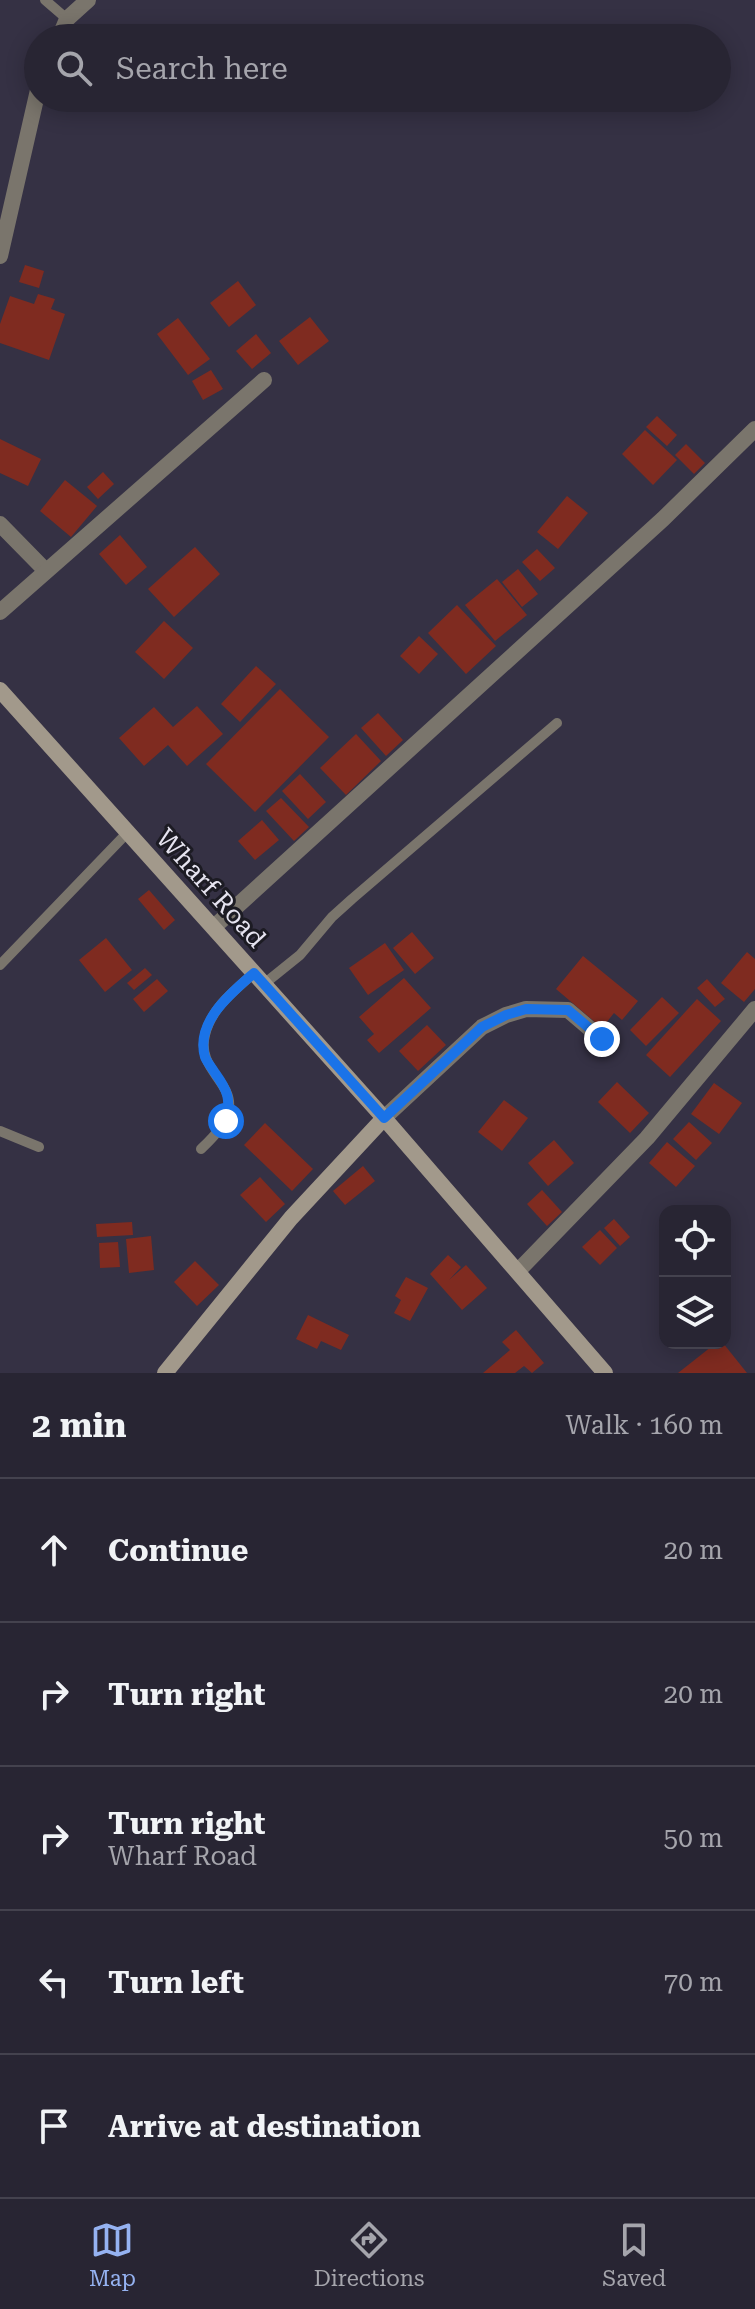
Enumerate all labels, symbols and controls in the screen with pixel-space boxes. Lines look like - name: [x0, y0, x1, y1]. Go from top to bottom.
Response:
- search box: [24, 24, 731, 112]
- icon: search: [52, 46, 96, 90]
- text: Search here: [116, 51, 288, 86]
- street label: Wharf Road: [150, 823, 272, 954]
- route end: [584, 1021, 620, 1057]
- route start: [208, 1103, 244, 1139]
- map controls: [659, 1205, 731, 1349]
- button: locate: [659, 1205, 731, 1277]
- button: layers: [659, 1277, 731, 1349]
- text: 2 min: [32, 1405, 127, 1445]
- text: Walk · 160 m: [565, 1410, 723, 1440]
- icon: ahead: [32, 1528, 76, 1572]
- text: Continue: [108, 1533, 248, 1568]
- text: 20 m: [664, 1535, 723, 1565]
- icon: right: [32, 1672, 76, 1716]
- text: Turn right: [108, 1677, 265, 1712]
- text: 20 m: [664, 1679, 723, 1709]
- text: Turn right: [108, 1806, 265, 1841]
- icon: right: [32, 1816, 76, 1860]
- text: 50 m: [664, 1823, 723, 1853]
- text: Wharf Road: [108, 1841, 257, 1871]
- icon: left: [32, 1960, 76, 2004]
- text: Turn left: [108, 1965, 244, 2000]
- text: 70 m: [664, 1967, 723, 1997]
- icon: arrive: [32, 2104, 76, 2148]
- text: Arrive at destination: [108, 2109, 421, 2144]
- tab: Map: [89, 2218, 136, 2291]
- tab: Directions: [314, 2218, 425, 2291]
- tab: Saved: [602, 2218, 666, 2291]

